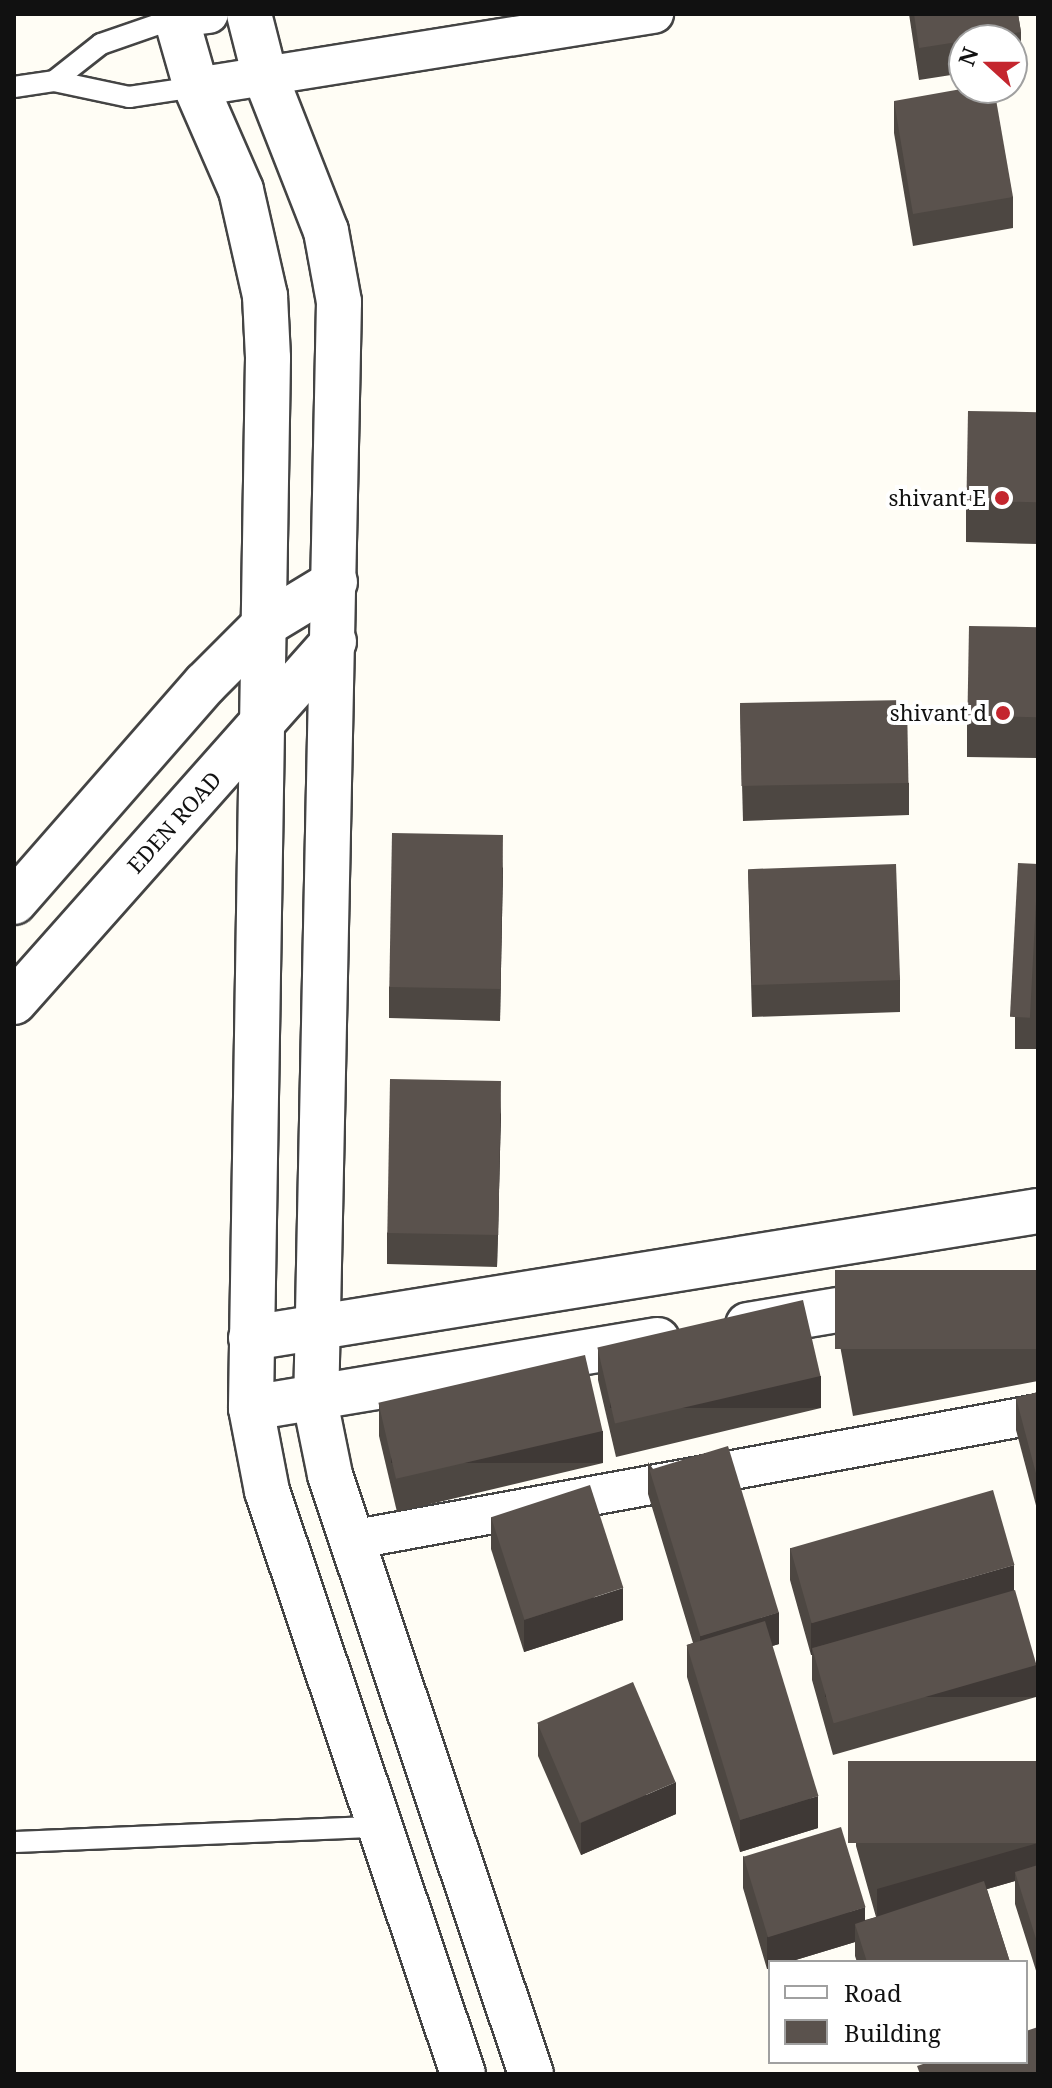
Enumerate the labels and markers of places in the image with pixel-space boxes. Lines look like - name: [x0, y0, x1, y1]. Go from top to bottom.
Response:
- place label: shivant E: [889, 485, 986, 511]
- marker: shivant E: [993, 489, 1011, 507]
- place label: shivant d: [890, 700, 987, 726]
- marker: shivant d: [994, 704, 1012, 722]

